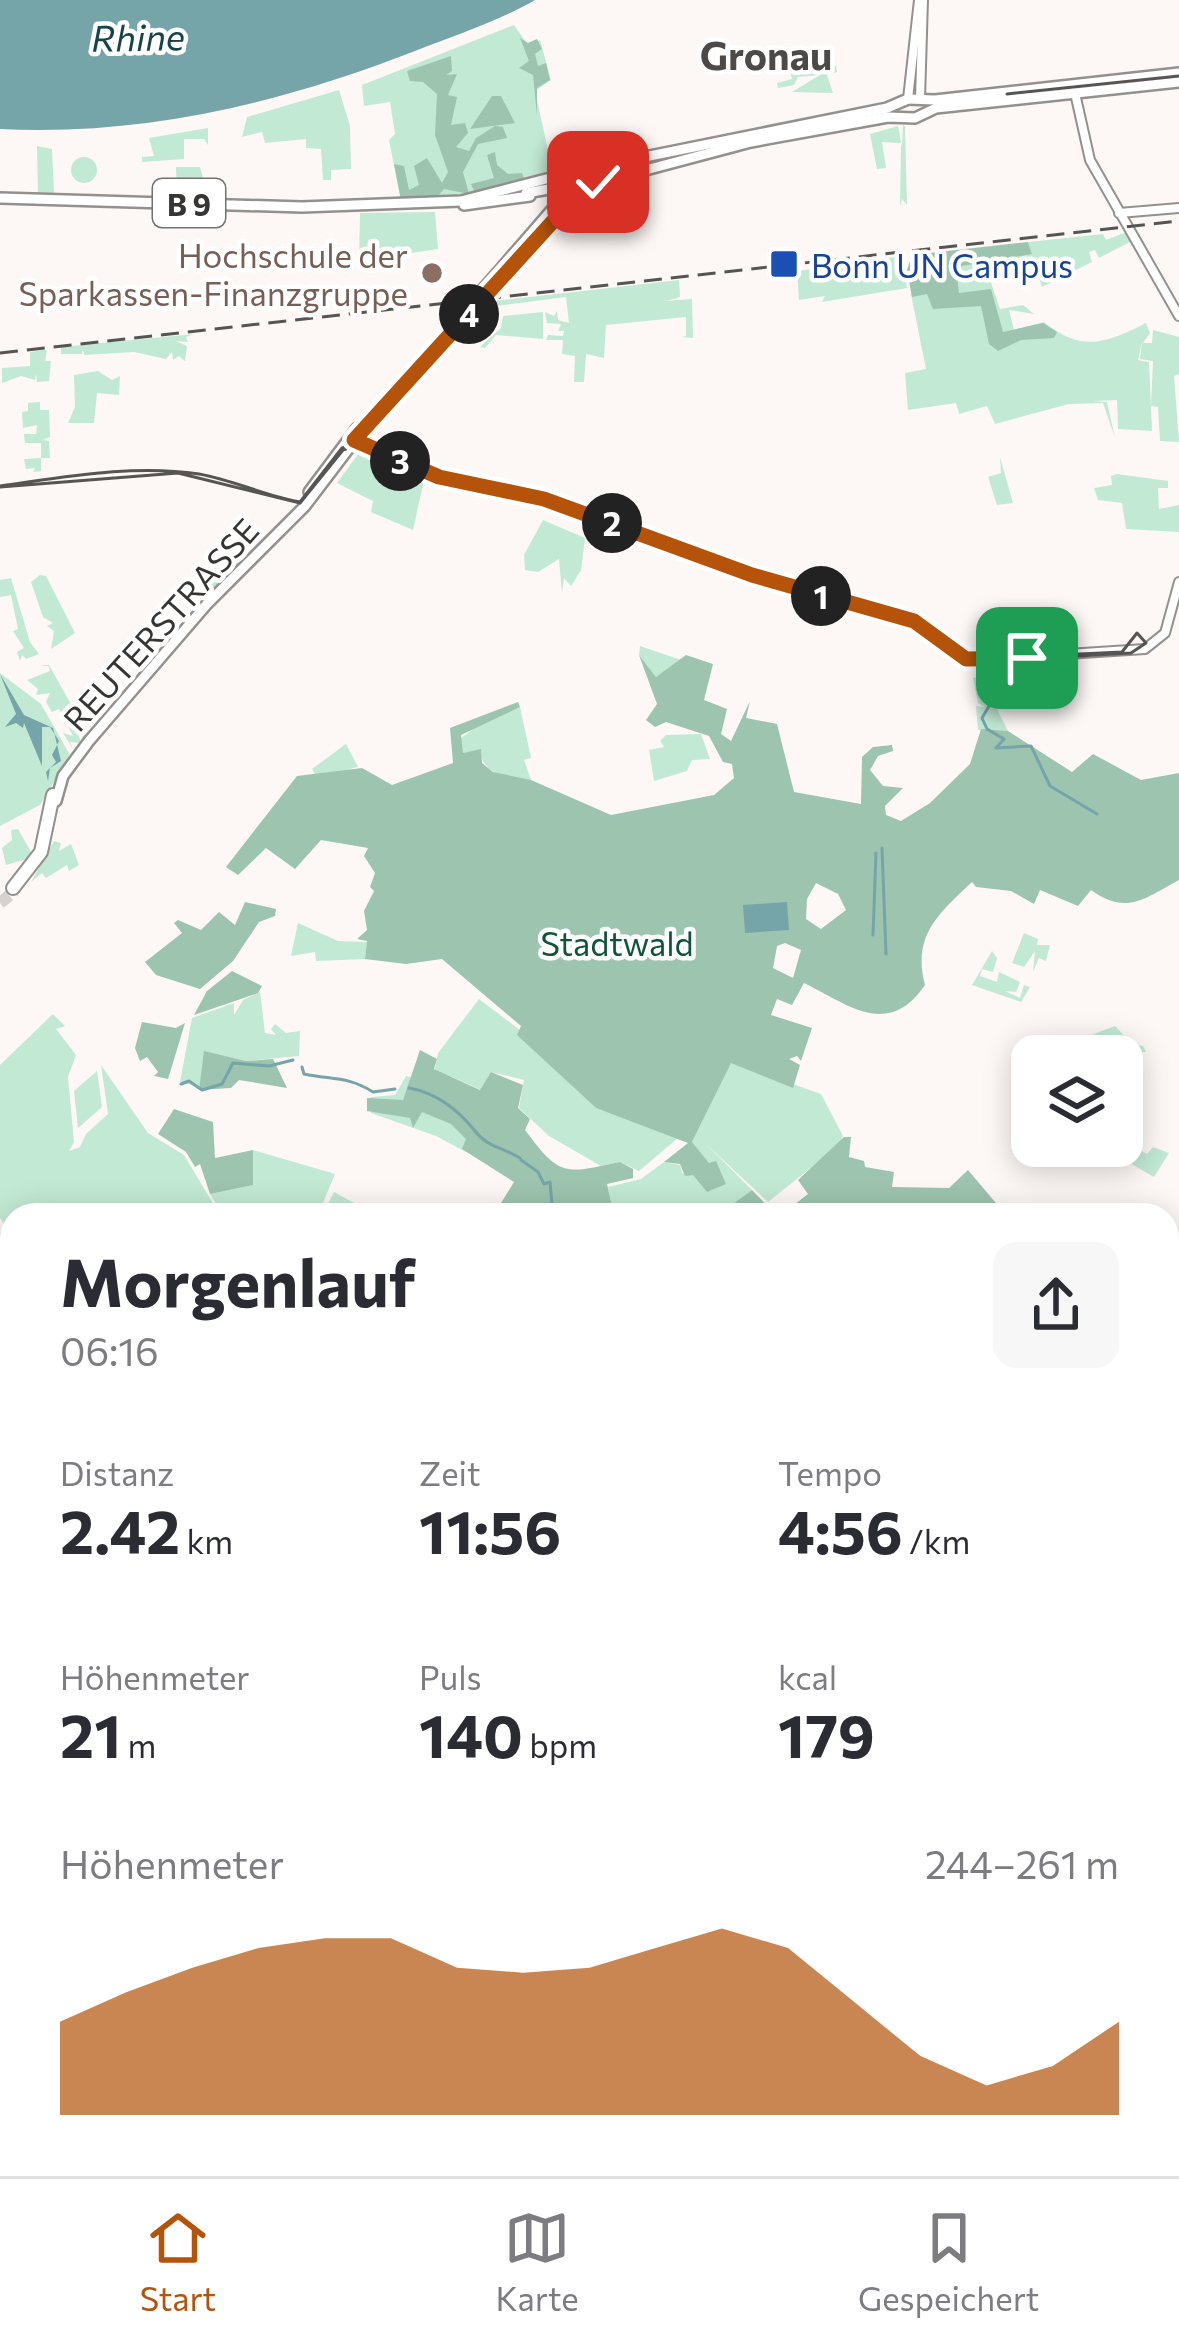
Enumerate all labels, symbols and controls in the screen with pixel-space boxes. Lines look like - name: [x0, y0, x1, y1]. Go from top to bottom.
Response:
- water label: Rhine: [91, 13, 185, 59]
- district label: Gronau: [700, 30, 832, 78]
- pin: [547, 131, 649, 233]
- icon: check: [565, 149, 631, 215]
- road number: B 9: [153, 179, 225, 227]
- place label: Hochschule der Sparkassen-Finanzgruppe: [18, 234, 408, 313]
- place label: Bonn UN Campus: [811, 244, 1073, 285]
- marker: Bonn UN Campus: [768, 248, 800, 280]
- marker: Hochschule der Sparkassen-Finanzgruppe: [419, 260, 445, 286]
- pin: 4: [439, 284, 499, 344]
- text: 4: [459, 293, 479, 334]
- pin: 3: [370, 431, 430, 491]
- text: 3: [390, 440, 410, 481]
- pin: 2: [582, 493, 642, 553]
- text: 2: [603, 502, 621, 543]
- street label: REUTERSTRASSE: [54, 509, 266, 739]
- pin: 1: [791, 566, 851, 626]
- text: 1: [814, 575, 828, 616]
- pin: [976, 607, 1078, 709]
- icon: arrive: [994, 625, 1060, 691]
- park label: Stadtwald: [540, 922, 694, 963]
- map controls: [1011, 1035, 1143, 1167]
- button: layers: [1011, 1035, 1143, 1167]
- text: Morgenlauf: [60, 1240, 416, 1321]
- button: share: [993, 1242, 1119, 1368]
- text: 06:16: [60, 1326, 159, 1374]
- text: Distanz: [60, 1452, 174, 1493]
- text: Zeit: [419, 1452, 481, 1493]
- text: Tempo: [778, 1452, 882, 1493]
- text: 2.42: [60, 1493, 180, 1566]
- text: 11:56: [419, 1493, 561, 1566]
- text: 4:56: [778, 1493, 903, 1566]
- text: km: [180, 1520, 233, 1561]
- text: /km: [903, 1520, 970, 1561]
- text: Höhenmeter: [60, 1656, 250, 1697]
- text: Puls: [419, 1656, 482, 1697]
- text: kcal: [778, 1656, 837, 1697]
- text: 21: [60, 1697, 121, 1770]
- text: 140: [419, 1697, 523, 1770]
- text: 179: [778, 1697, 875, 1770]
- text: m: [121, 1724, 156, 1765]
- text: bpm: [523, 1724, 597, 1765]
- text: Höhenmeter: [60, 1839, 284, 1887]
- text: 244–261 m: [925, 1839, 1119, 1887]
- tab: Start: [140, 2205, 216, 2318]
- tab: Karte: [495, 2205, 579, 2318]
- tab: Gespeichert: [858, 2205, 1039, 2318]

